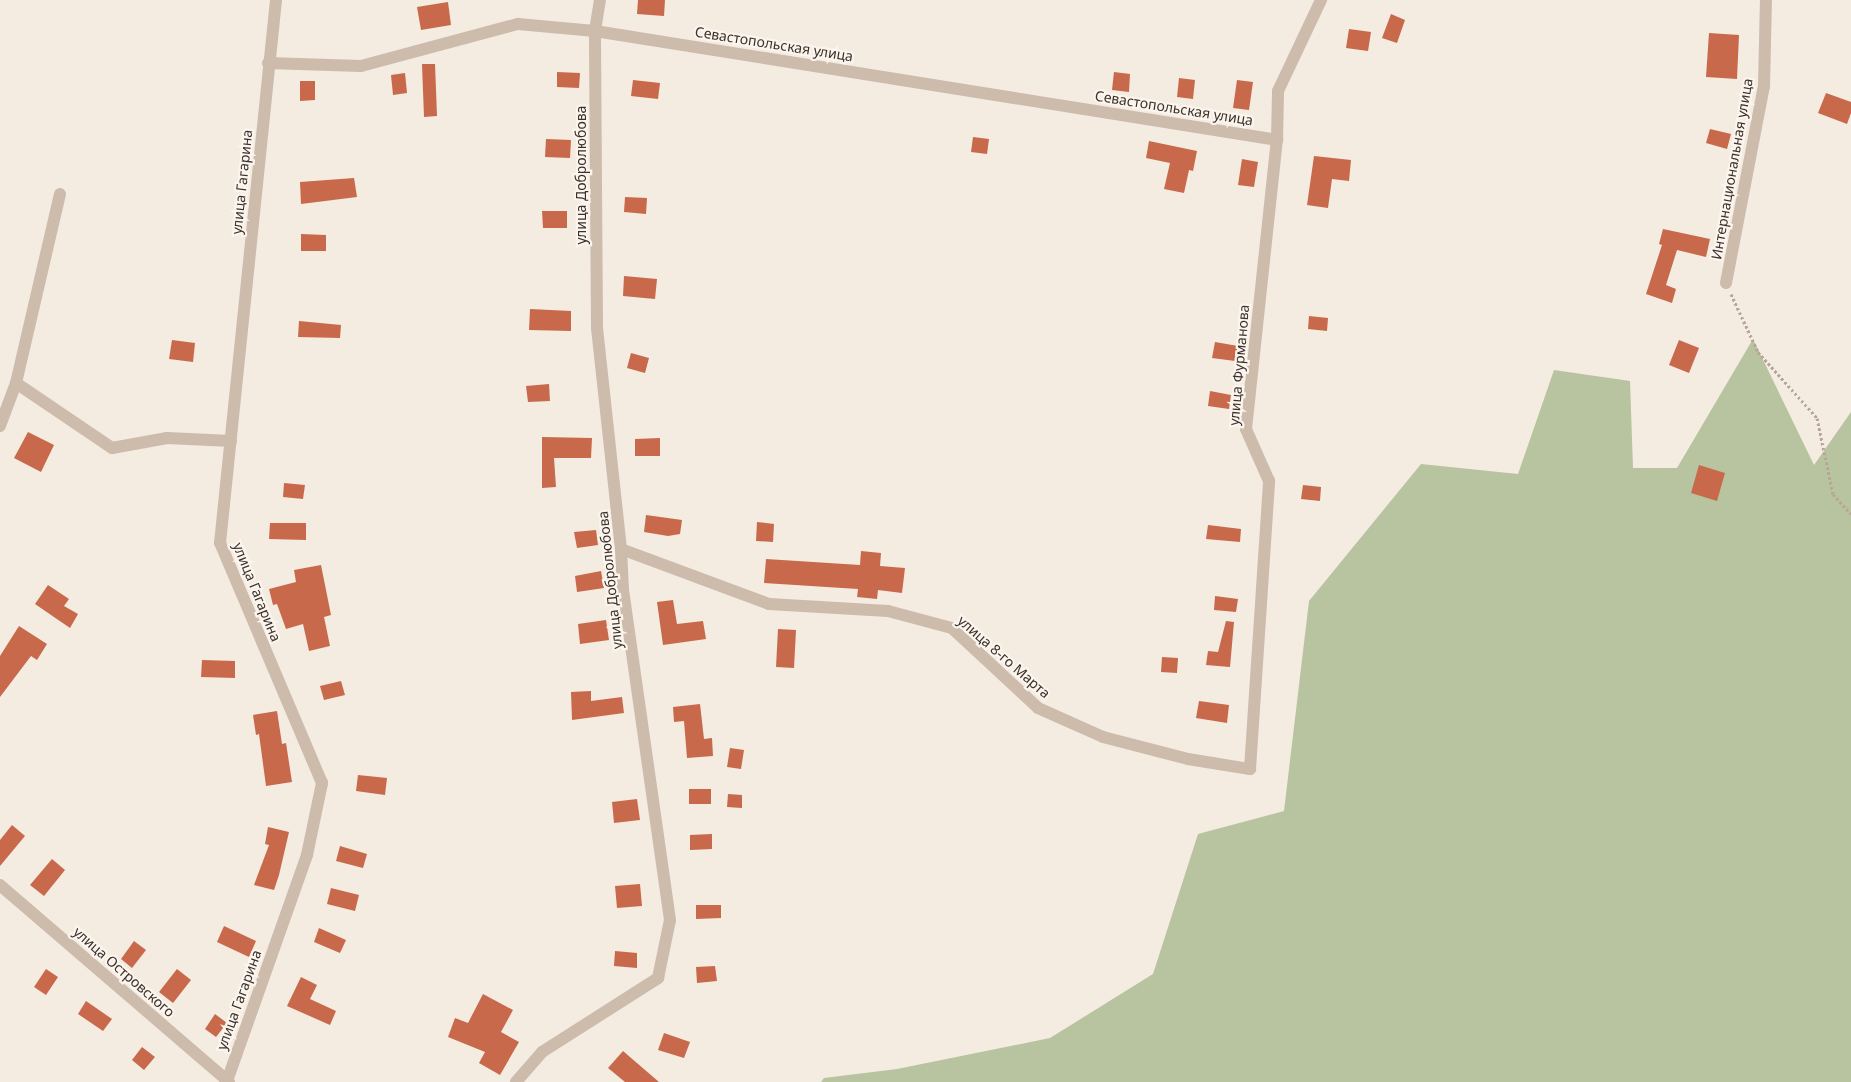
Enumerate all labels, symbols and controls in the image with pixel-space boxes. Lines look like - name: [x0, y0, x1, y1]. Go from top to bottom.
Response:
- street label: Севастопольская улица: [694, 23, 854, 65]
- street label: Интернациональная улица: [1708, 77, 1756, 261]
- street label: Севастопольская улица: [1094, 87, 1254, 129]
- street label: улица Добролюбова: [573, 106, 589, 244]
- street label: улица Гагарина: [228, 129, 256, 235]
- street label: улица Фурманова: [1225, 304, 1253, 426]
- street label: улица Добролюбова: [594, 510, 626, 650]
- street label: улица Гагарина: [230, 540, 284, 644]
- street label: улица 8-го Марта: [954, 612, 1054, 702]
- street label: улица Островского: [70, 923, 178, 1021]
- street label: улица Гагарина: [213, 948, 265, 1052]

